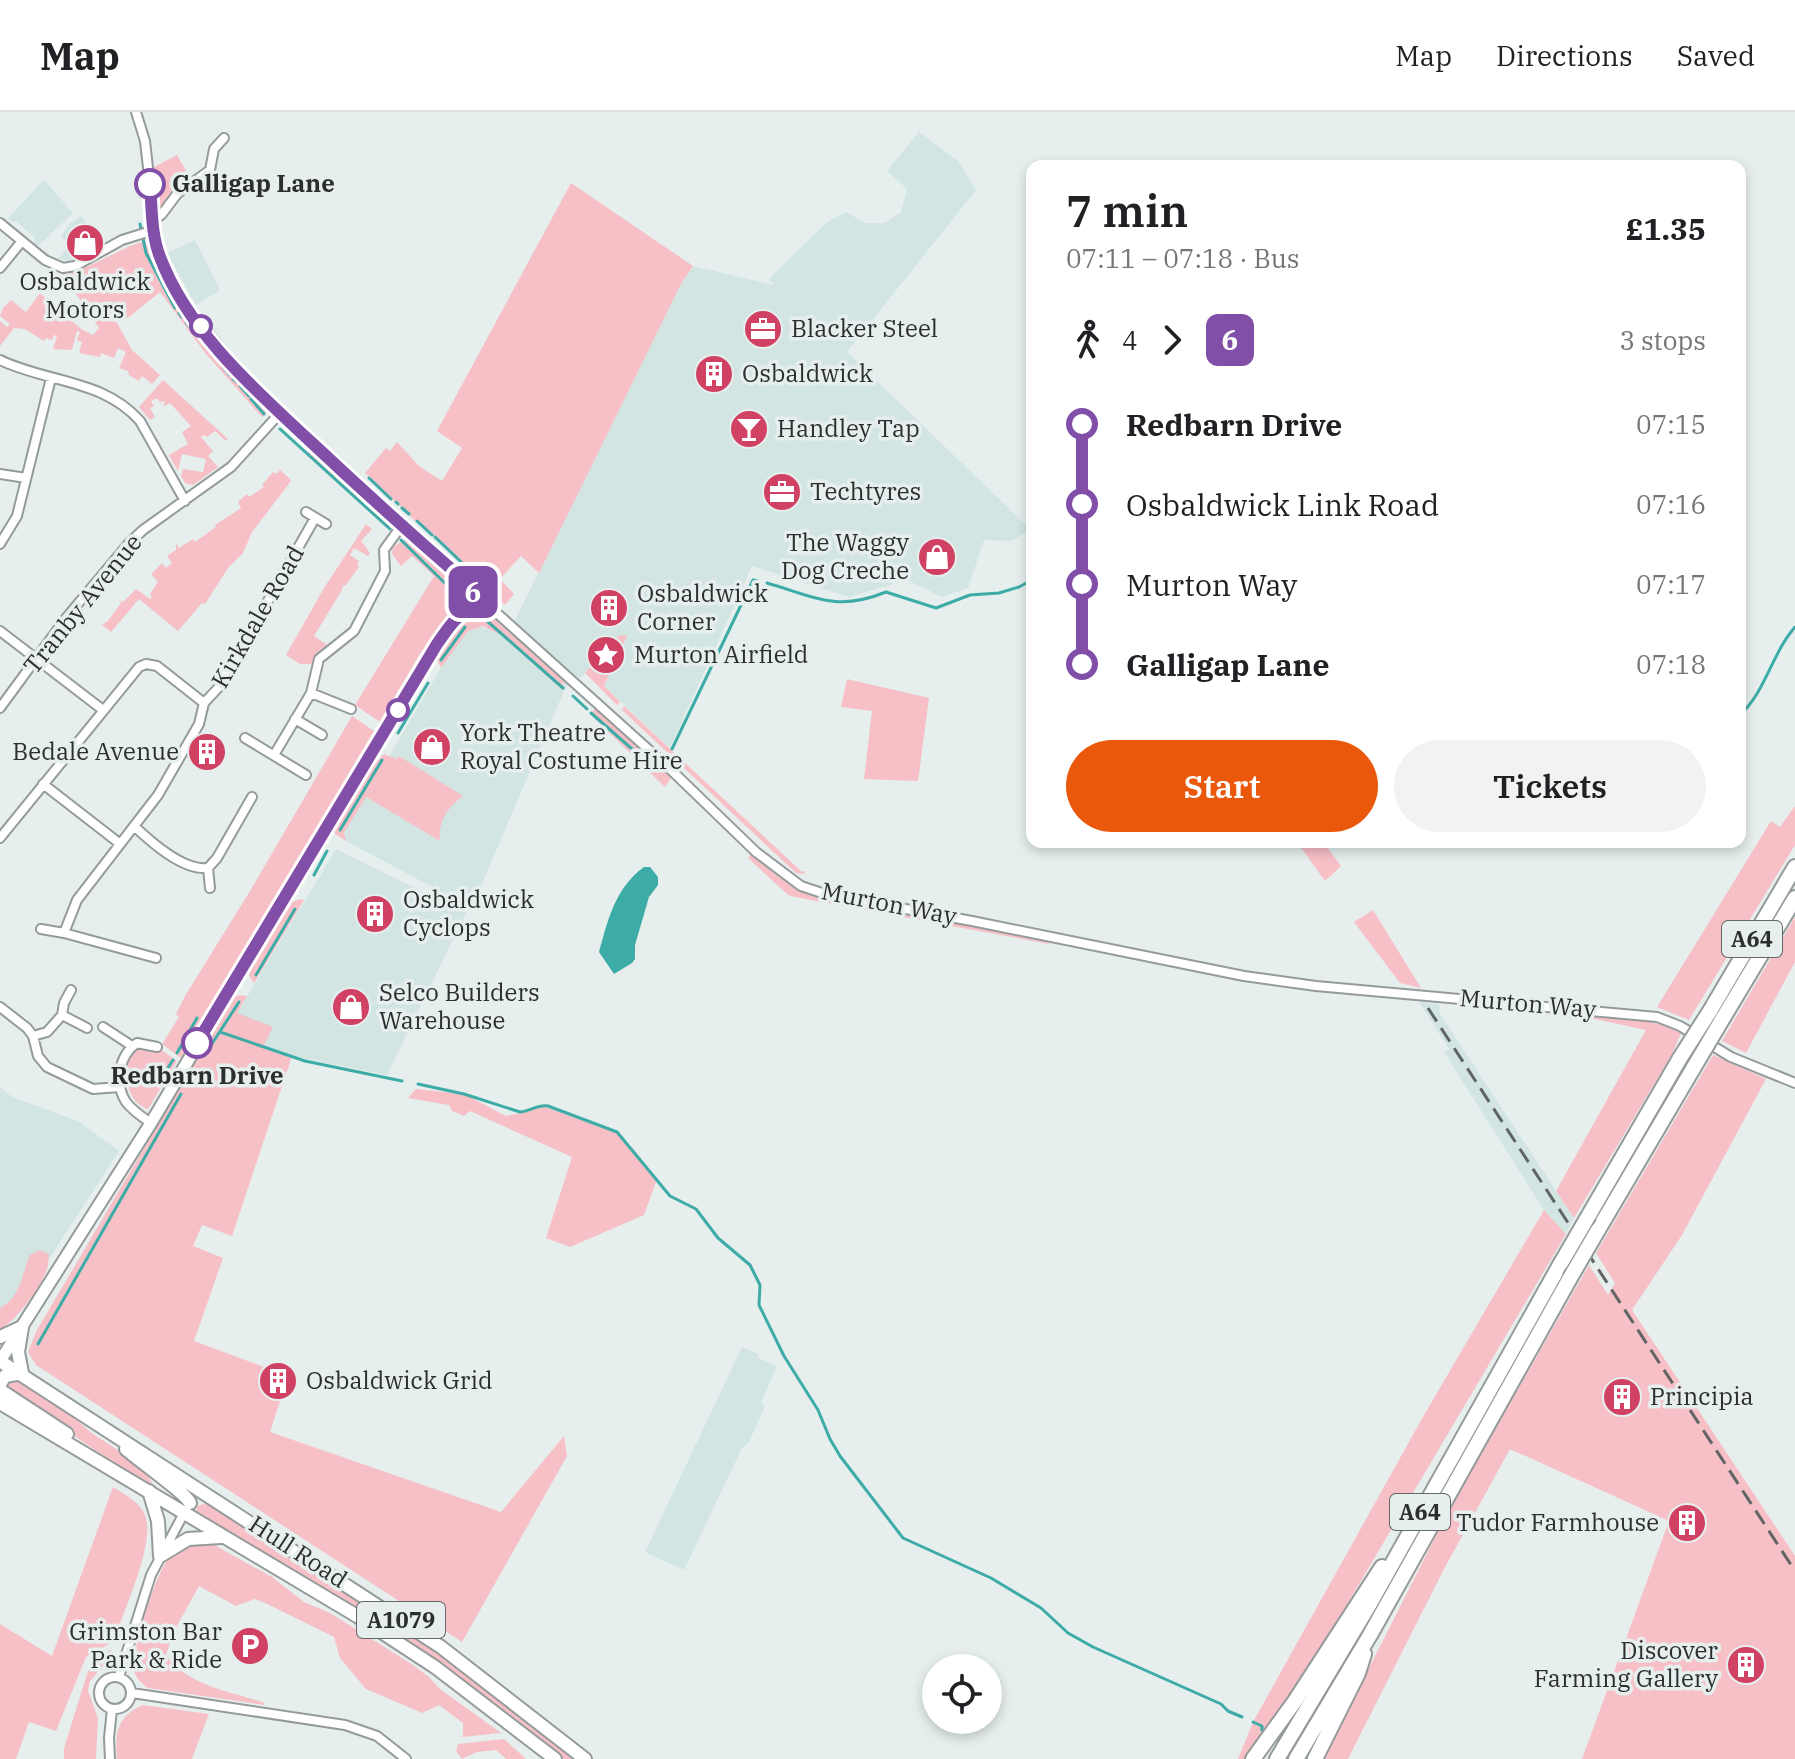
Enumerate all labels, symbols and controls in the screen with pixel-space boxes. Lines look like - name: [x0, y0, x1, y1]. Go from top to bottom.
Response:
- text: Map: [40, 31, 120, 80]
- text: Map: [1395, 37, 1452, 74]
- text: Directions: [1496, 37, 1633, 74]
- text: Saved: [1677, 37, 1755, 74]
- place label: Galligap Lane: [172, 167, 335, 199]
- marker: Galligap Lane: [135, 169, 165, 199]
- text: 7 min: [1066, 182, 1188, 239]
- text: £1.35: [1626, 209, 1706, 248]
- shop icon: Osbaldwick Motors: [64, 222, 106, 264]
- text: 07:11 – 07:18 · Bus: [1066, 241, 1300, 275]
- place label: Osbaldwick Motors: [20, 265, 151, 325]
- office icon: Blacker Steel: [742, 308, 784, 350]
- place label: Blacker Steel: [791, 312, 938, 344]
- unlabelled marker: [190, 315, 212, 337]
- icon: walk: [1066, 318, 1110, 362]
- icon: forward: [1150, 318, 1194, 362]
- text: 6: [1222, 321, 1238, 358]
- text: 4: [1122, 323, 1138, 357]
- text: 3 stops: [1619, 323, 1706, 357]
- building icon: Osbaldwick: [693, 353, 735, 395]
- place label: Osbaldwick: [742, 357, 873, 389]
- text: Redbarn Drive: [1126, 405, 1342, 444]
- text: 07:15: [1636, 407, 1706, 441]
- bar icon: Handley Tap: [728, 408, 770, 450]
- place label: Handley Tap: [777, 412, 920, 444]
- office icon: Techtyres: [761, 471, 803, 513]
- place label: Techtyres: [810, 475, 921, 507]
- text: Osbaldwick Link Road: [1126, 485, 1439, 524]
- text: 07:16: [1636, 487, 1706, 521]
- place label: The Waggy Dog Creche: [781, 526, 909, 586]
- street label: Tranby Avenue: [16, 527, 149, 680]
- shop icon: The Waggy Dog Creche: [916, 536, 958, 578]
- street label: Kirkdale Road: [203, 539, 311, 694]
- text: Murton Way: [1126, 565, 1297, 604]
- line badge: 6: [447, 566, 499, 618]
- text: 07:17: [1636, 567, 1706, 601]
- text: 6: [465, 573, 481, 610]
- place label: Osbaldwick Corner: [637, 577, 768, 637]
- building icon: Osbaldwick Corner: [588, 587, 630, 629]
- place icon: Murton Airfield: [585, 634, 627, 676]
- place label: Murton Airfield: [634, 638, 808, 670]
- text: Galligap Lane: [1126, 645, 1329, 684]
- text: 07:18: [1636, 647, 1706, 681]
- unlabelled marker: [387, 699, 409, 721]
- place label: York Theatre Royal Costume Hire: [460, 716, 683, 776]
- shop icon: York Theatre Royal Costume Hire: [411, 726, 453, 768]
- building icon: Bedale Avenue: [186, 731, 228, 773]
- place label: Bedale Avenue: [12, 735, 179, 767]
- button: Start: [1066, 740, 1378, 832]
- button: Tickets: [1394, 740, 1706, 832]
- street label: Murton Way: [819, 874, 960, 932]
- place label: Osbaldwick Cyclops: [403, 883, 534, 943]
- building icon: Osbaldwick Cyclops: [354, 893, 396, 935]
- road number: A64: [1722, 921, 1782, 957]
- place label: Selco Builders Warehouse: [379, 976, 540, 1036]
- street label: Murton Way: [1458, 981, 1598, 1025]
- shop icon: Selco Builders Warehouse: [330, 986, 372, 1028]
- marker: Redbarn Drive: [182, 1028, 212, 1058]
- place label: Redbarn Drive: [111, 1059, 283, 1091]
- building icon: Osbaldwick Grid: [257, 1360, 299, 1402]
- place label: Osbaldwick Grid: [306, 1364, 493, 1396]
- building icon: Principia: [1601, 1376, 1643, 1418]
- place label: Principia: [1650, 1380, 1754, 1412]
- road number: A64: [1390, 1494, 1450, 1530]
- building icon: Tudor Farmhouse: [1666, 1502, 1708, 1544]
- place label: Tudor Farmhouse: [1456, 1506, 1659, 1538]
- street label: Hull Road: [243, 1508, 354, 1595]
- road number: A1079: [357, 1602, 445, 1638]
- place label: Grimston Bar Park & Ride: [69, 1615, 222, 1675]
- parking icon: Grimston Bar Park & Ride: [229, 1625, 271, 1667]
- place label: Discover Farming Gallery: [1534, 1634, 1718, 1694]
- building icon: Discover Farming Gallery: [1725, 1644, 1767, 1686]
- map controls: [922, 1654, 1002, 1734]
- button: locate: [922, 1654, 1002, 1734]

